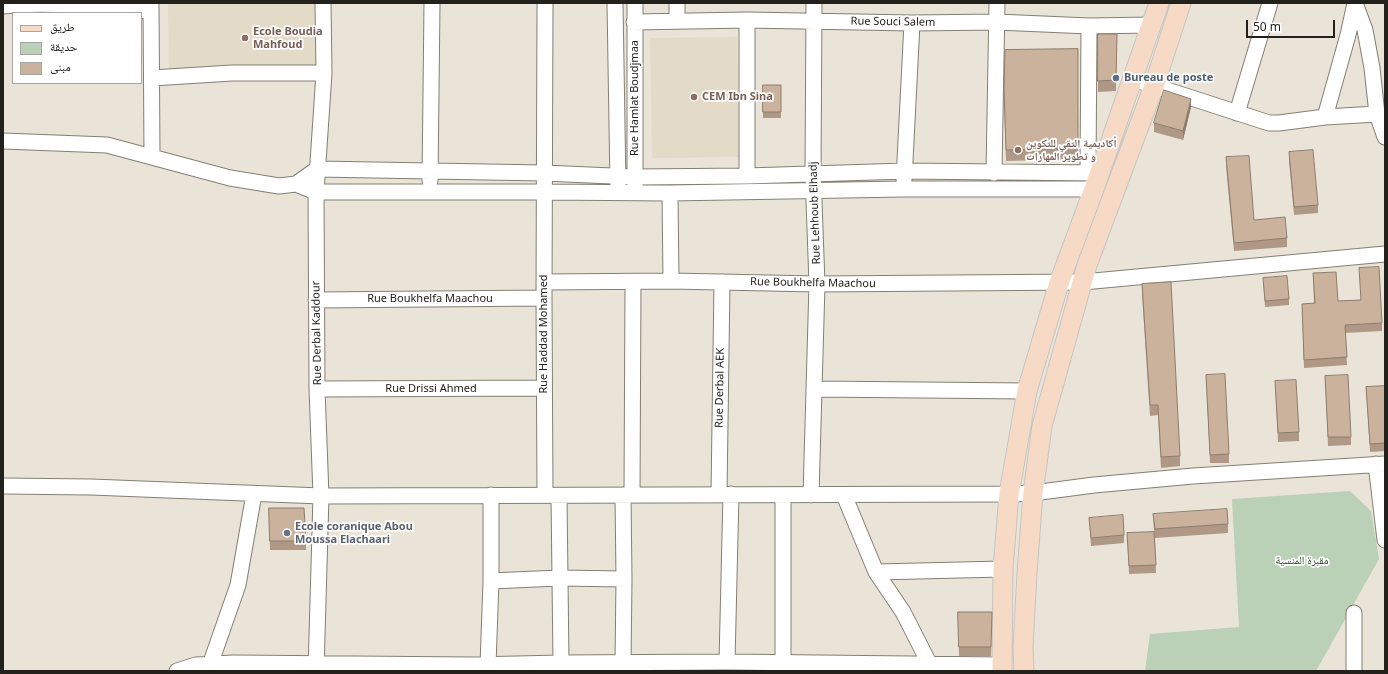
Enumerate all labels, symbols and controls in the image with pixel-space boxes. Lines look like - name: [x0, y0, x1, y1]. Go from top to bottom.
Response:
- legend: [12, 12, 142, 84]
- scale bar: [1248, 12, 1337, 38]
- street label: Rue Souci Salem: [851, 15, 935, 29]
- text: طريق: [50, 18, 75, 35]
- text: 50 m: [1253, 18, 1281, 35]
- place label: Ecole Boudia Mahfoud: [253, 25, 323, 51]
- marker: Ecole Boudia Mahfoud: [240, 33, 250, 43]
- text: حديقة: [50, 38, 78, 55]
- street label: Rue Hamlat Boudjmaa: [628, 40, 642, 156]
- text: مبنى: [50, 58, 71, 75]
- place label: Bureau de poste: [1124, 71, 1213, 85]
- marker: Bureau de poste: [1111, 73, 1121, 83]
- place label: CEM Ibn Sina: [702, 90, 773, 104]
- marker: CEM Ibn Sina: [689, 92, 699, 102]
- place label: أكاديمية التقي للتكوين و تطوير المهارات: [1026, 137, 1117, 163]
- marker: أكاديمية التقي للتكوين و تطوير المهارات: [1013, 145, 1023, 155]
- street label: Rue Lehhoub Elhadj: [807, 161, 823, 265]
- street label: Rue Haddad Mohamed: [537, 274, 551, 394]
- street label: Rue Boukhelfa Maachou: [750, 275, 876, 291]
- street label: Rue Derbal Kaddour: [309, 281, 325, 385]
- street label: Rue Boukhelfa Maachou: [367, 292, 493, 306]
- street label: Rue Derbal AEK: [713, 348, 727, 428]
- street label: Rue Drissi Ahmed: [385, 382, 477, 396]
- place label: Ecole coranique Abou Moussa Elachaari: [295, 520, 413, 546]
- marker: Ecole coranique Abou Moussa Elachaari: [282, 528, 292, 538]
- park label: مقبرة المنسية: [1275, 554, 1329, 568]

